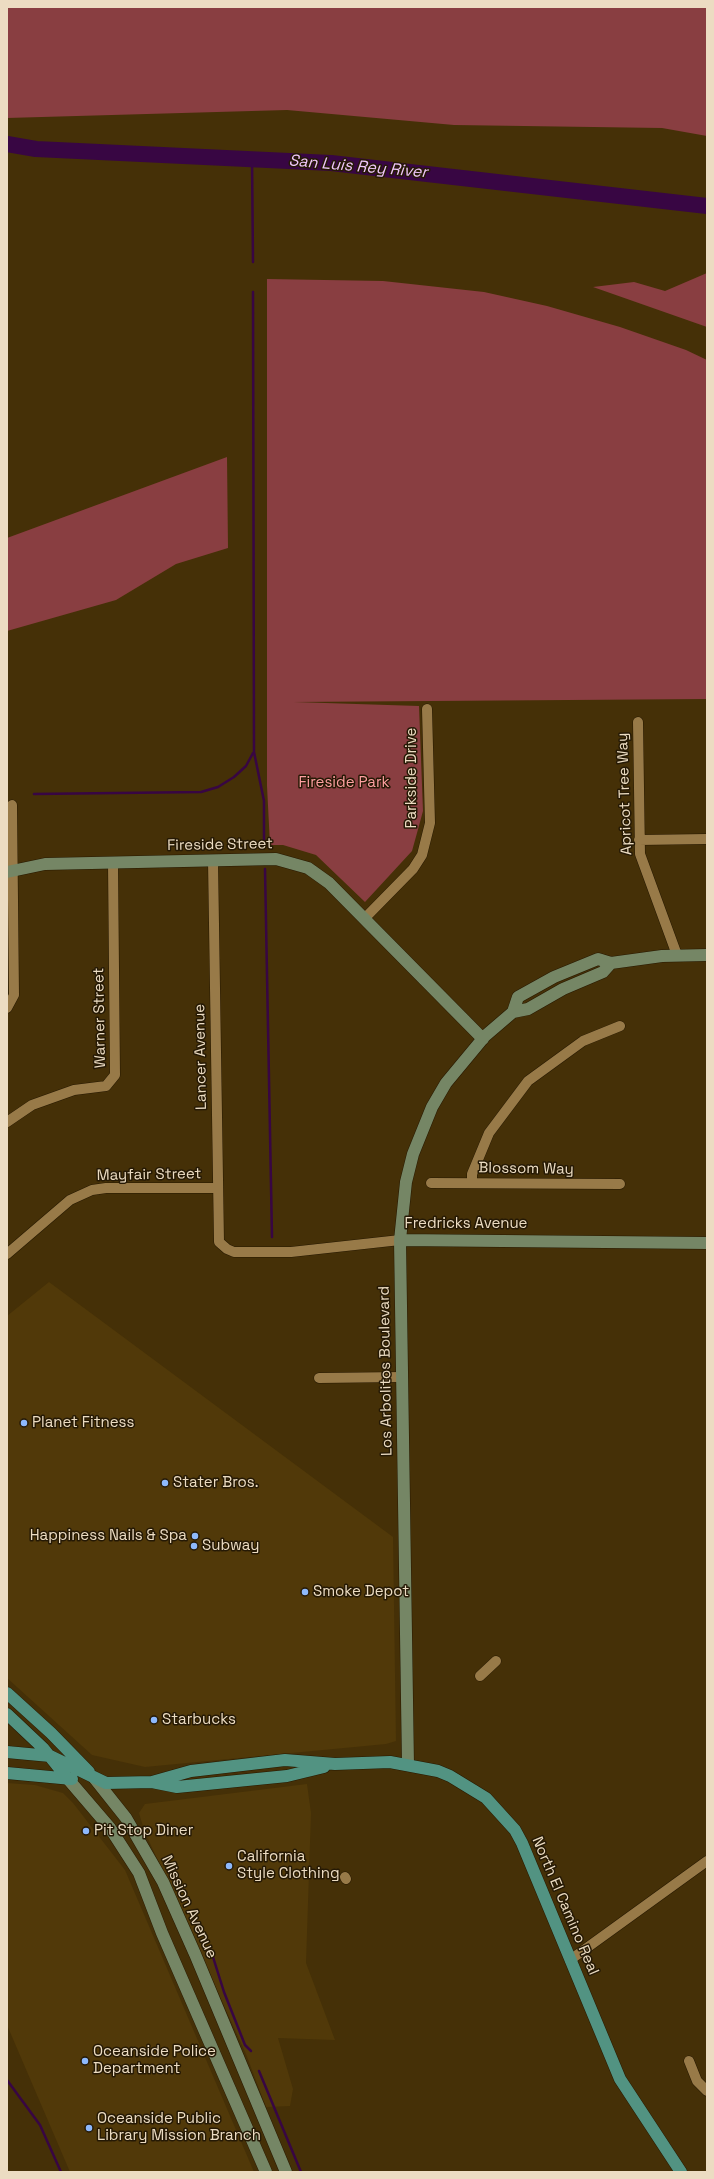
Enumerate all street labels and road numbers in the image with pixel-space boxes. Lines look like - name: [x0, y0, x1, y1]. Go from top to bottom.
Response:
- street label: Parkside Drive: [403, 728, 421, 828]
- street label: Apricot Tree Way: [614, 733, 636, 855]
- street label: Fireside Street: [167, 835, 273, 855]
- street label: Warner Street: [90, 968, 110, 1068]
- street label: Lancer Avenue: [191, 1004, 211, 1110]
- street label: Blossom Way: [478, 1159, 574, 1179]
- street label: Mayfair Street: [96, 1165, 202, 1185]
- street label: Fredricks Avenue: [405, 1215, 527, 1233]
- street label: Los Arbolitos Boulevard: [376, 1286, 396, 1456]
- street label: North El Camino Real: [528, 1834, 602, 1978]
- street label: Mission Avenue: [157, 1853, 221, 1961]

